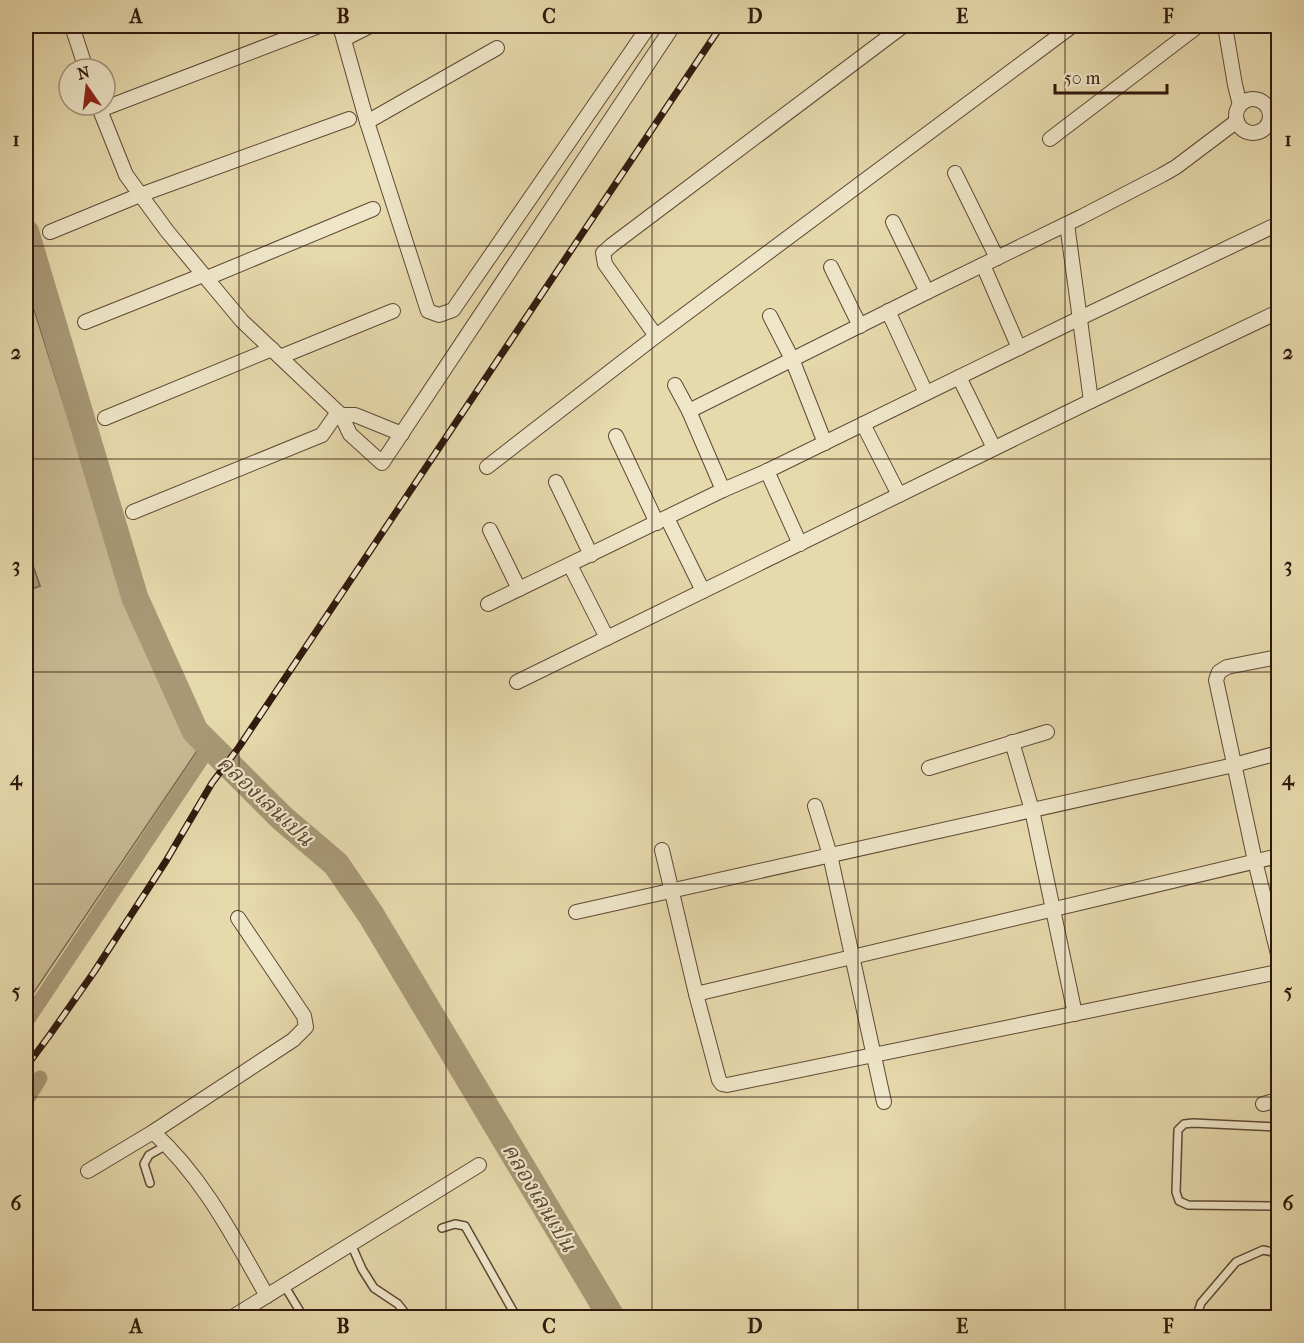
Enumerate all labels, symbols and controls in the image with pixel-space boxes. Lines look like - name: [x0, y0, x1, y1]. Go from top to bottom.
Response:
- text: A: [128, 5, 144, 28]
- text: B: [336, 5, 350, 28]
- text: C: [542, 5, 556, 28]
- text: D: [747, 5, 763, 28]
- text: E: [956, 5, 968, 28]
- text: F: [1162, 5, 1174, 28]
- north arrow: [57, 57, 117, 117]
- scale bar: [1055, 57, 1168, 95]
- text: N: [75, 62, 93, 84]
- text: 50 m: [1064, 68, 1101, 89]
- text: 1: [12, 128, 20, 151]
- text: 1: [1284, 128, 1292, 151]
- text: 2: [11, 341, 21, 364]
- text: 2: [1283, 341, 1293, 364]
- text: 3: [12, 554, 20, 577]
- text: 3: [1284, 554, 1292, 577]
- water label: คลองเลนเปน: [212, 750, 319, 852]
- text: 4: [9, 767, 23, 791]
- text: 4: [1281, 767, 1295, 791]
- text: 5: [12, 980, 21, 1003]
- text: 5: [1284, 980, 1293, 1003]
- water label: คลองเลนเปน: [497, 1138, 582, 1257]
- text: 6: [11, 1192, 23, 1215]
- text: 6: [1283, 1192, 1295, 1215]
- text: A: [128, 1315, 144, 1338]
- text: B: [336, 1315, 350, 1338]
- text: C: [542, 1315, 556, 1338]
- text: D: [747, 1315, 763, 1338]
- text: E: [956, 1315, 968, 1338]
- text: F: [1162, 1315, 1174, 1338]

